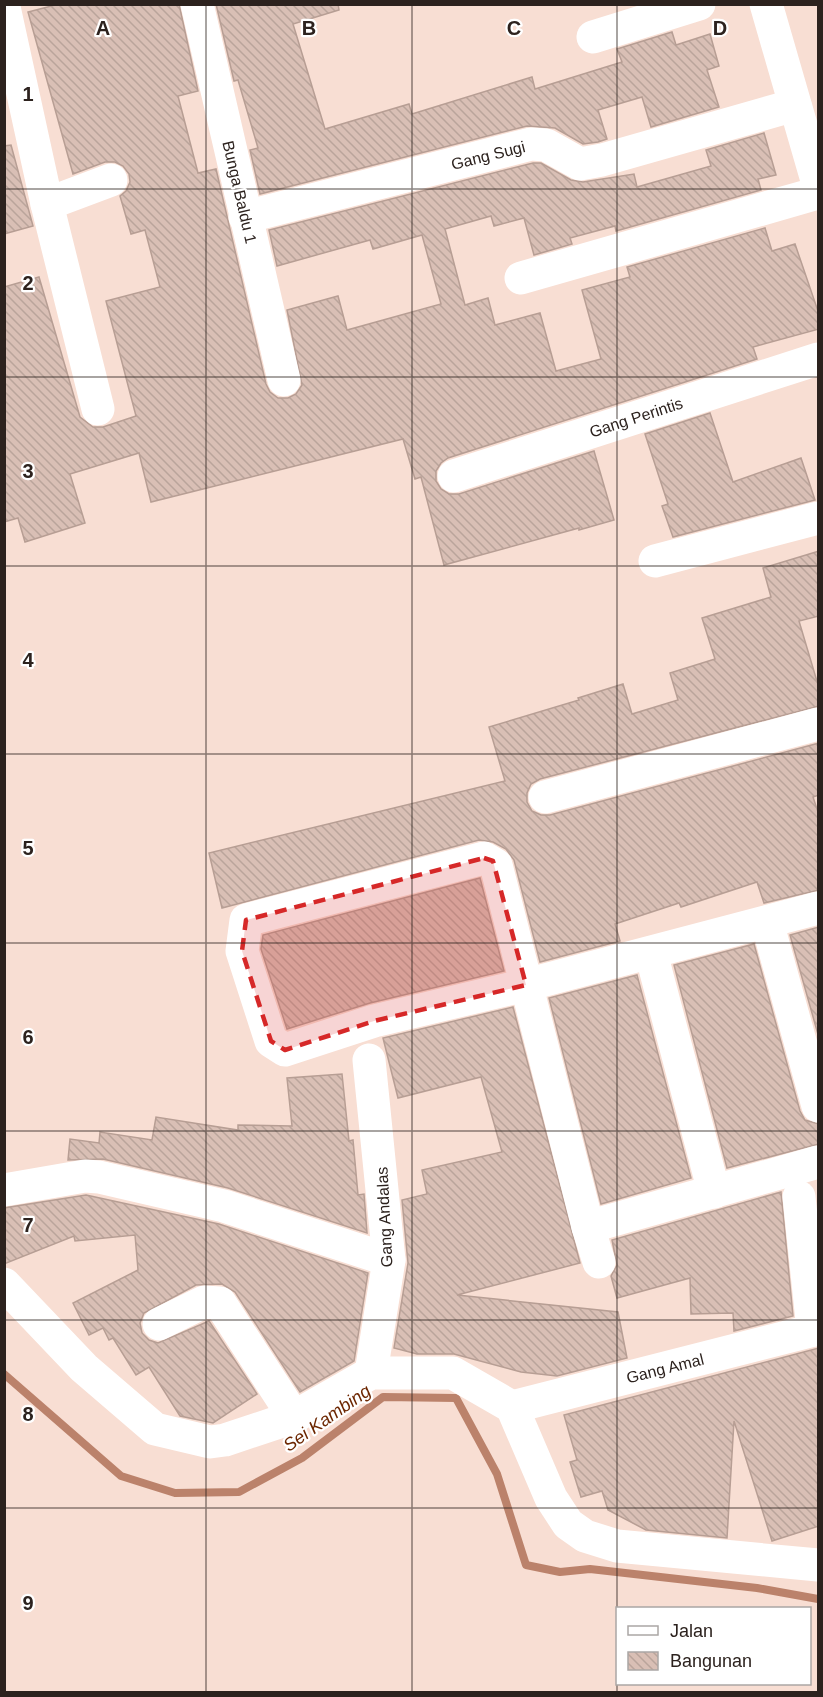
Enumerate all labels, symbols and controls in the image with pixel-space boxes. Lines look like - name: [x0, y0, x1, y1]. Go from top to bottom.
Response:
- text: A: [96, 17, 110, 39]
- text: B: [302, 17, 316, 39]
- text: C: [507, 17, 521, 39]
- text: D: [713, 17, 727, 39]
- text: 1: [22, 83, 34, 105]
- street label: Gang Sugi: [449, 138, 527, 173]
- street label: Bunga Baldu 1: [219, 139, 260, 245]
- text: 2: [22, 272, 34, 294]
- street label: Gang Perintis: [587, 394, 685, 441]
- text: 3: [22, 460, 34, 482]
- text: 4: [22, 649, 34, 671]
- text: 5: [22, 837, 34, 859]
- text: 6: [22, 1026, 34, 1048]
- street label: Gang Andalas: [373, 1166, 396, 1268]
- text: 7: [22, 1214, 34, 1236]
- street label: Gang Amal: [625, 1351, 706, 1386]
- water label: Sei Kambing: [279, 1381, 375, 1455]
- text: 8: [22, 1403, 34, 1425]
- text: 9: [22, 1592, 34, 1614]
- legend: [616, 1607, 811, 1685]
- text: Jalan: [670, 1621, 713, 1641]
- text: Bangunan: [670, 1651, 752, 1671]

